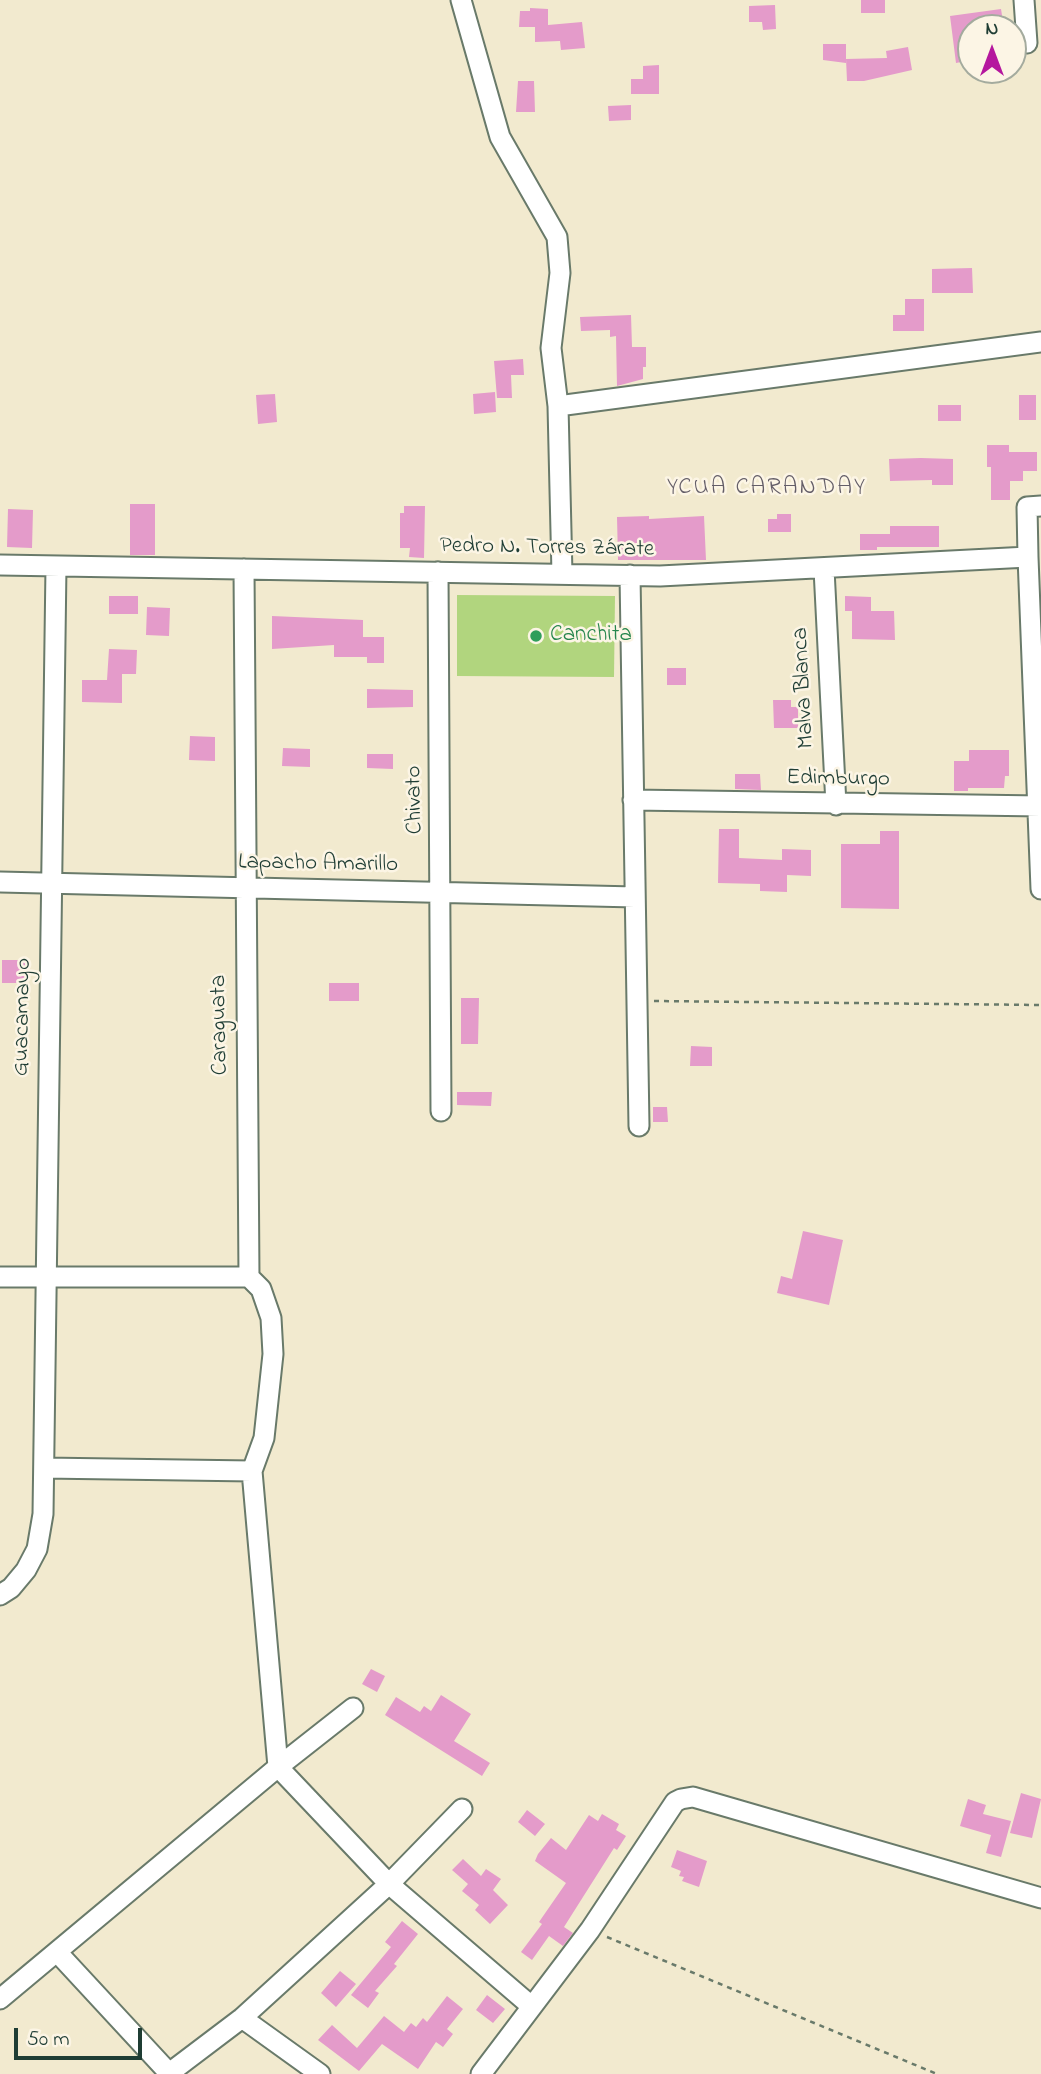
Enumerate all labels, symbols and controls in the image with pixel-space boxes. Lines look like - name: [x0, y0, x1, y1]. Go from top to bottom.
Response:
- north arrow: [957, 14, 1027, 84]
- text: N: [986, 16, 998, 43]
- district label: YCUA CARANDAY: [669, 475, 865, 503]
- street label: Pedro N. Torres Zárate: [440, 533, 654, 565]
- place label: Canchita: [550, 622, 632, 650]
- street label: Malva Blanca: [788, 627, 822, 749]
- marker: Canchita: [528, 628, 544, 644]
- street label: Chivato: [402, 765, 430, 835]
- street label: Edimburgo: [786, 765, 890, 795]
- street label: Lapacho Amarillo: [238, 850, 398, 880]
- street label: Guacamayo: [9, 958, 39, 1076]
- street label: Caraguata: [206, 974, 236, 1076]
- scale bar: [18, 2014, 145, 2058]
- text: 50 m: [27, 2025, 70, 2055]

